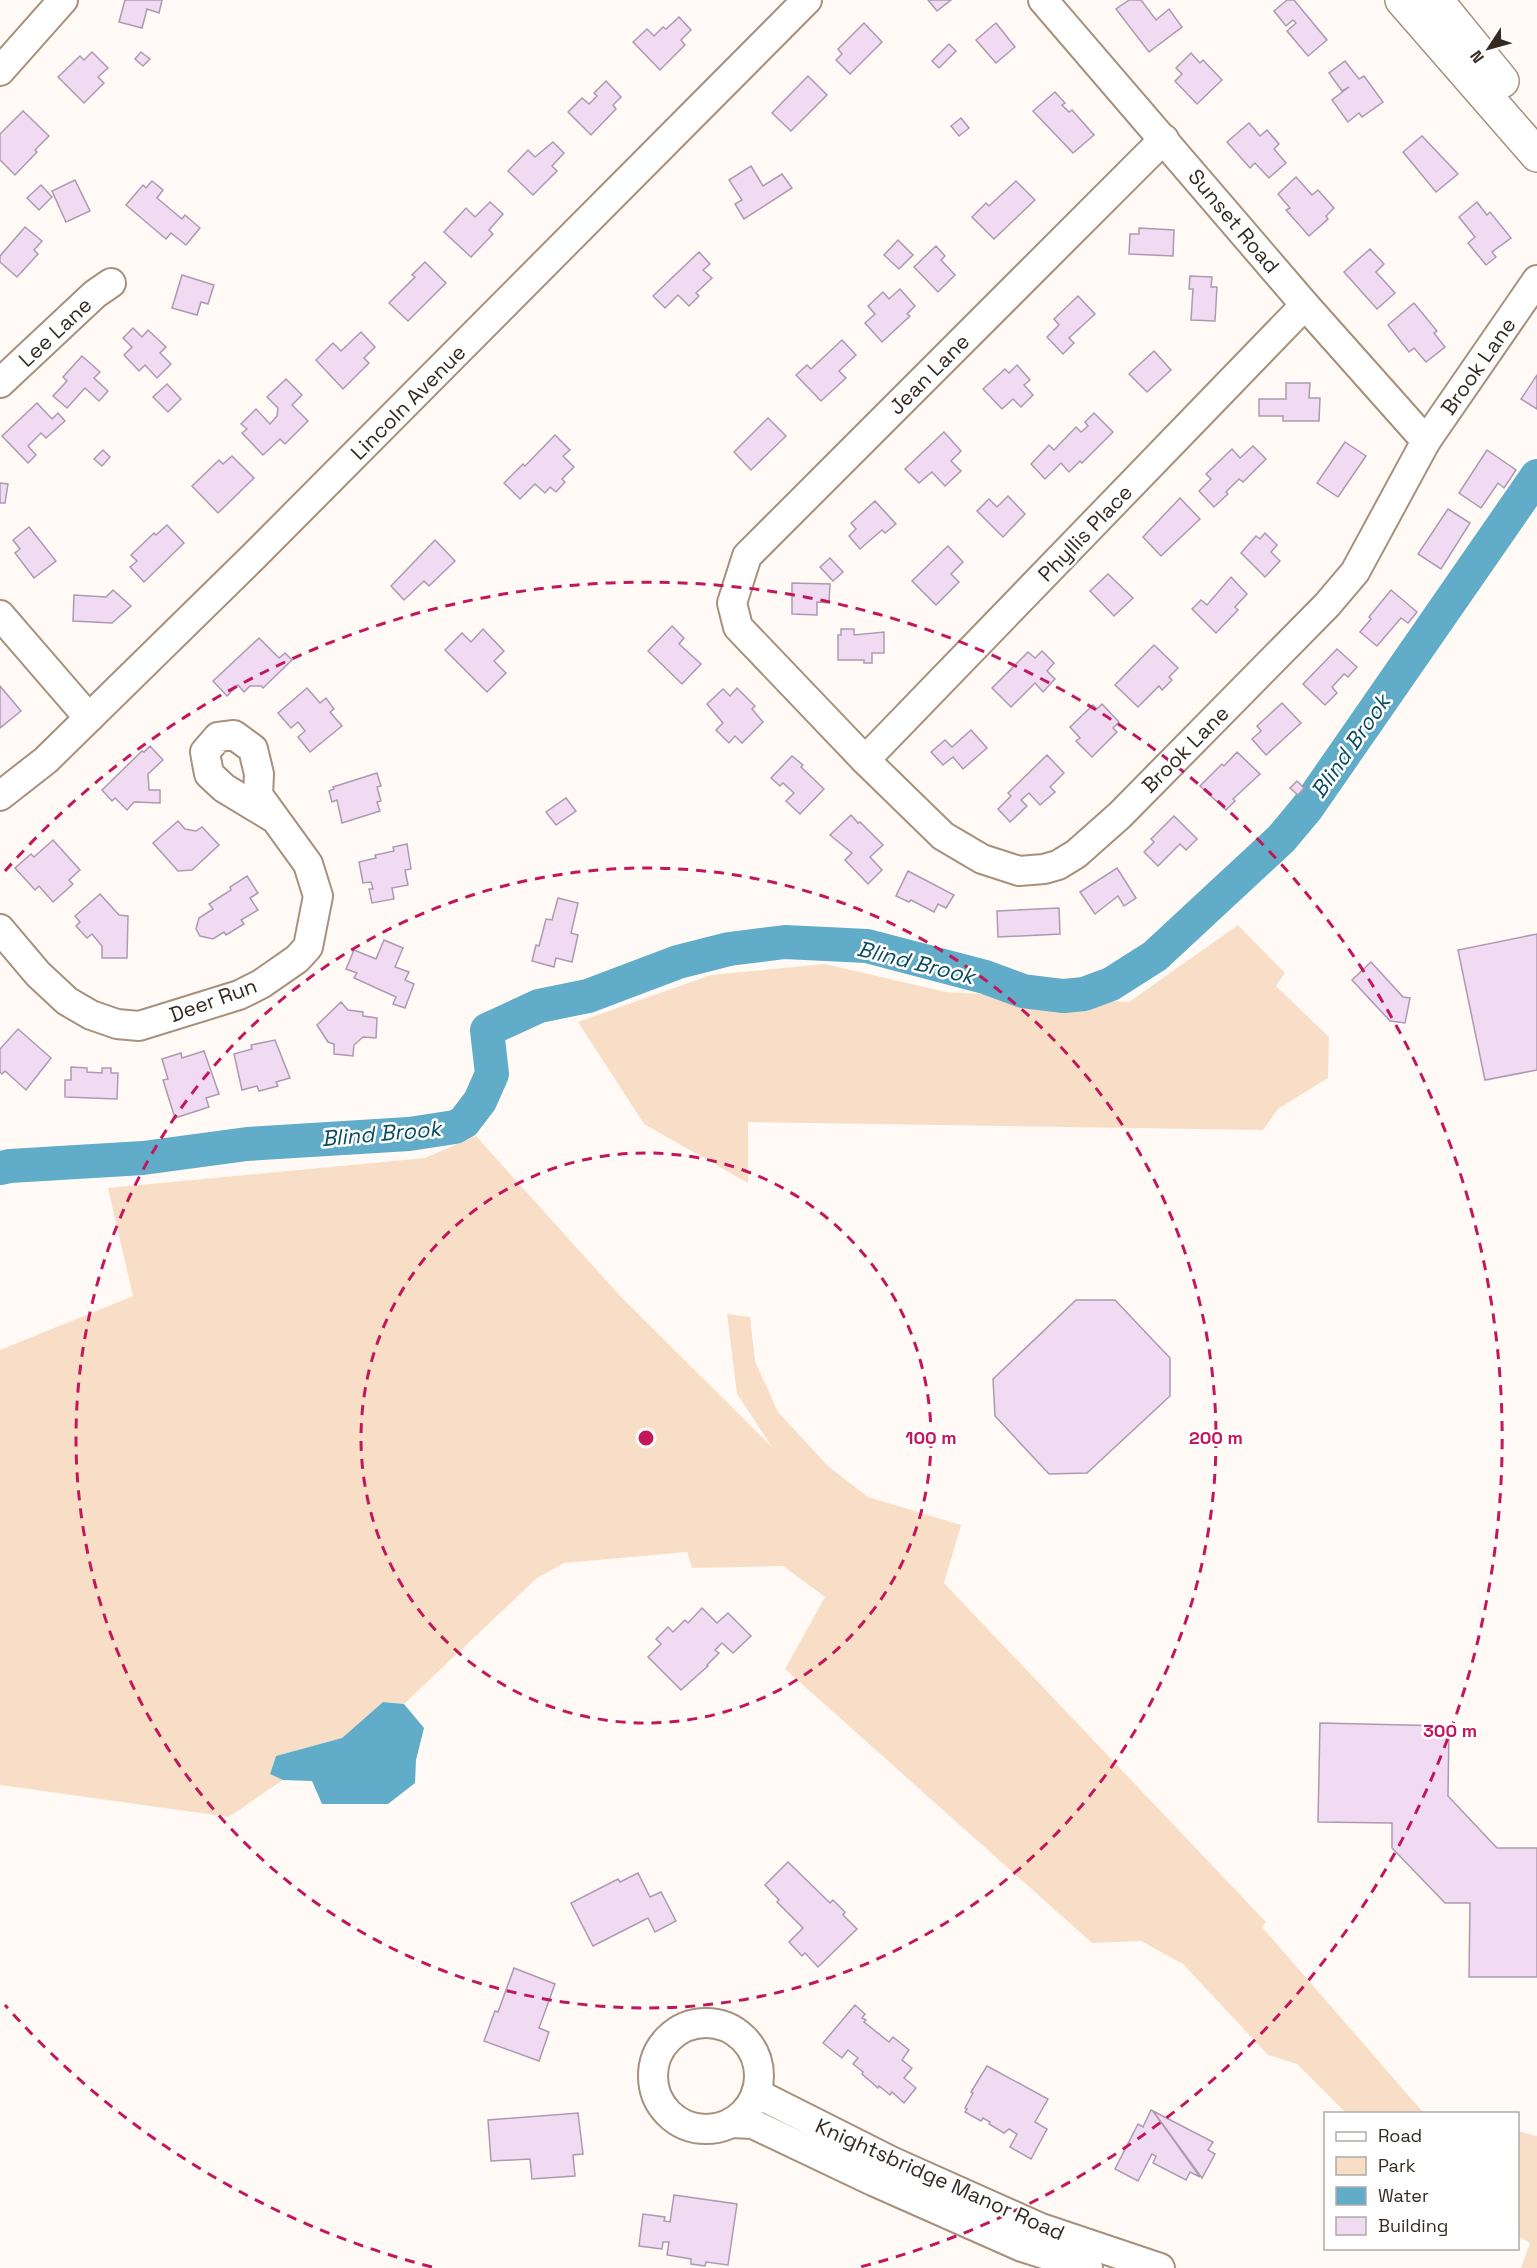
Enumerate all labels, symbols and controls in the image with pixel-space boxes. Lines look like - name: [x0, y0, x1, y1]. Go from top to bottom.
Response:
- north arrow: [1459, 18, 1519, 78]
- text: N: [1466, 46, 1489, 67]
- street label: Sunset Road: [1182, 163, 1286, 279]
- street label: Lee Lane: [13, 291, 97, 373]
- street label: Brook Lane: [1435, 312, 1521, 420]
- street label: Jean Lane: [883, 328, 975, 420]
- street label: Lincoln Avenue: [345, 339, 471, 465]
- street label: Phyllis Place: [1032, 479, 1138, 587]
- water label: Blind Brook: [1304, 687, 1397, 803]
- street label: Brook Lane: [1136, 700, 1234, 798]
- water label: Blind Brook: [854, 934, 980, 991]
- street label: Deer Run: [166, 972, 260, 1028]
- water label: Blind Brook: [320, 1114, 444, 1152]
- text: 100 m: [905, 1426, 957, 1449]
- text: 200 m: [1189, 1426, 1243, 1449]
- centre of rings: [636, 1428, 656, 1448]
- text: 300 m: [1423, 1719, 1477, 1742]
- street label: Knightsbridge Manor Road: [811, 2112, 1069, 2246]
- legend: [1324, 2112, 1519, 2250]
- text: Road: [1378, 2124, 1422, 2147]
- text: Park: [1378, 2154, 1416, 2177]
- text: Water: [1378, 2184, 1429, 2207]
- text: Building: [1378, 2214, 1448, 2237]

